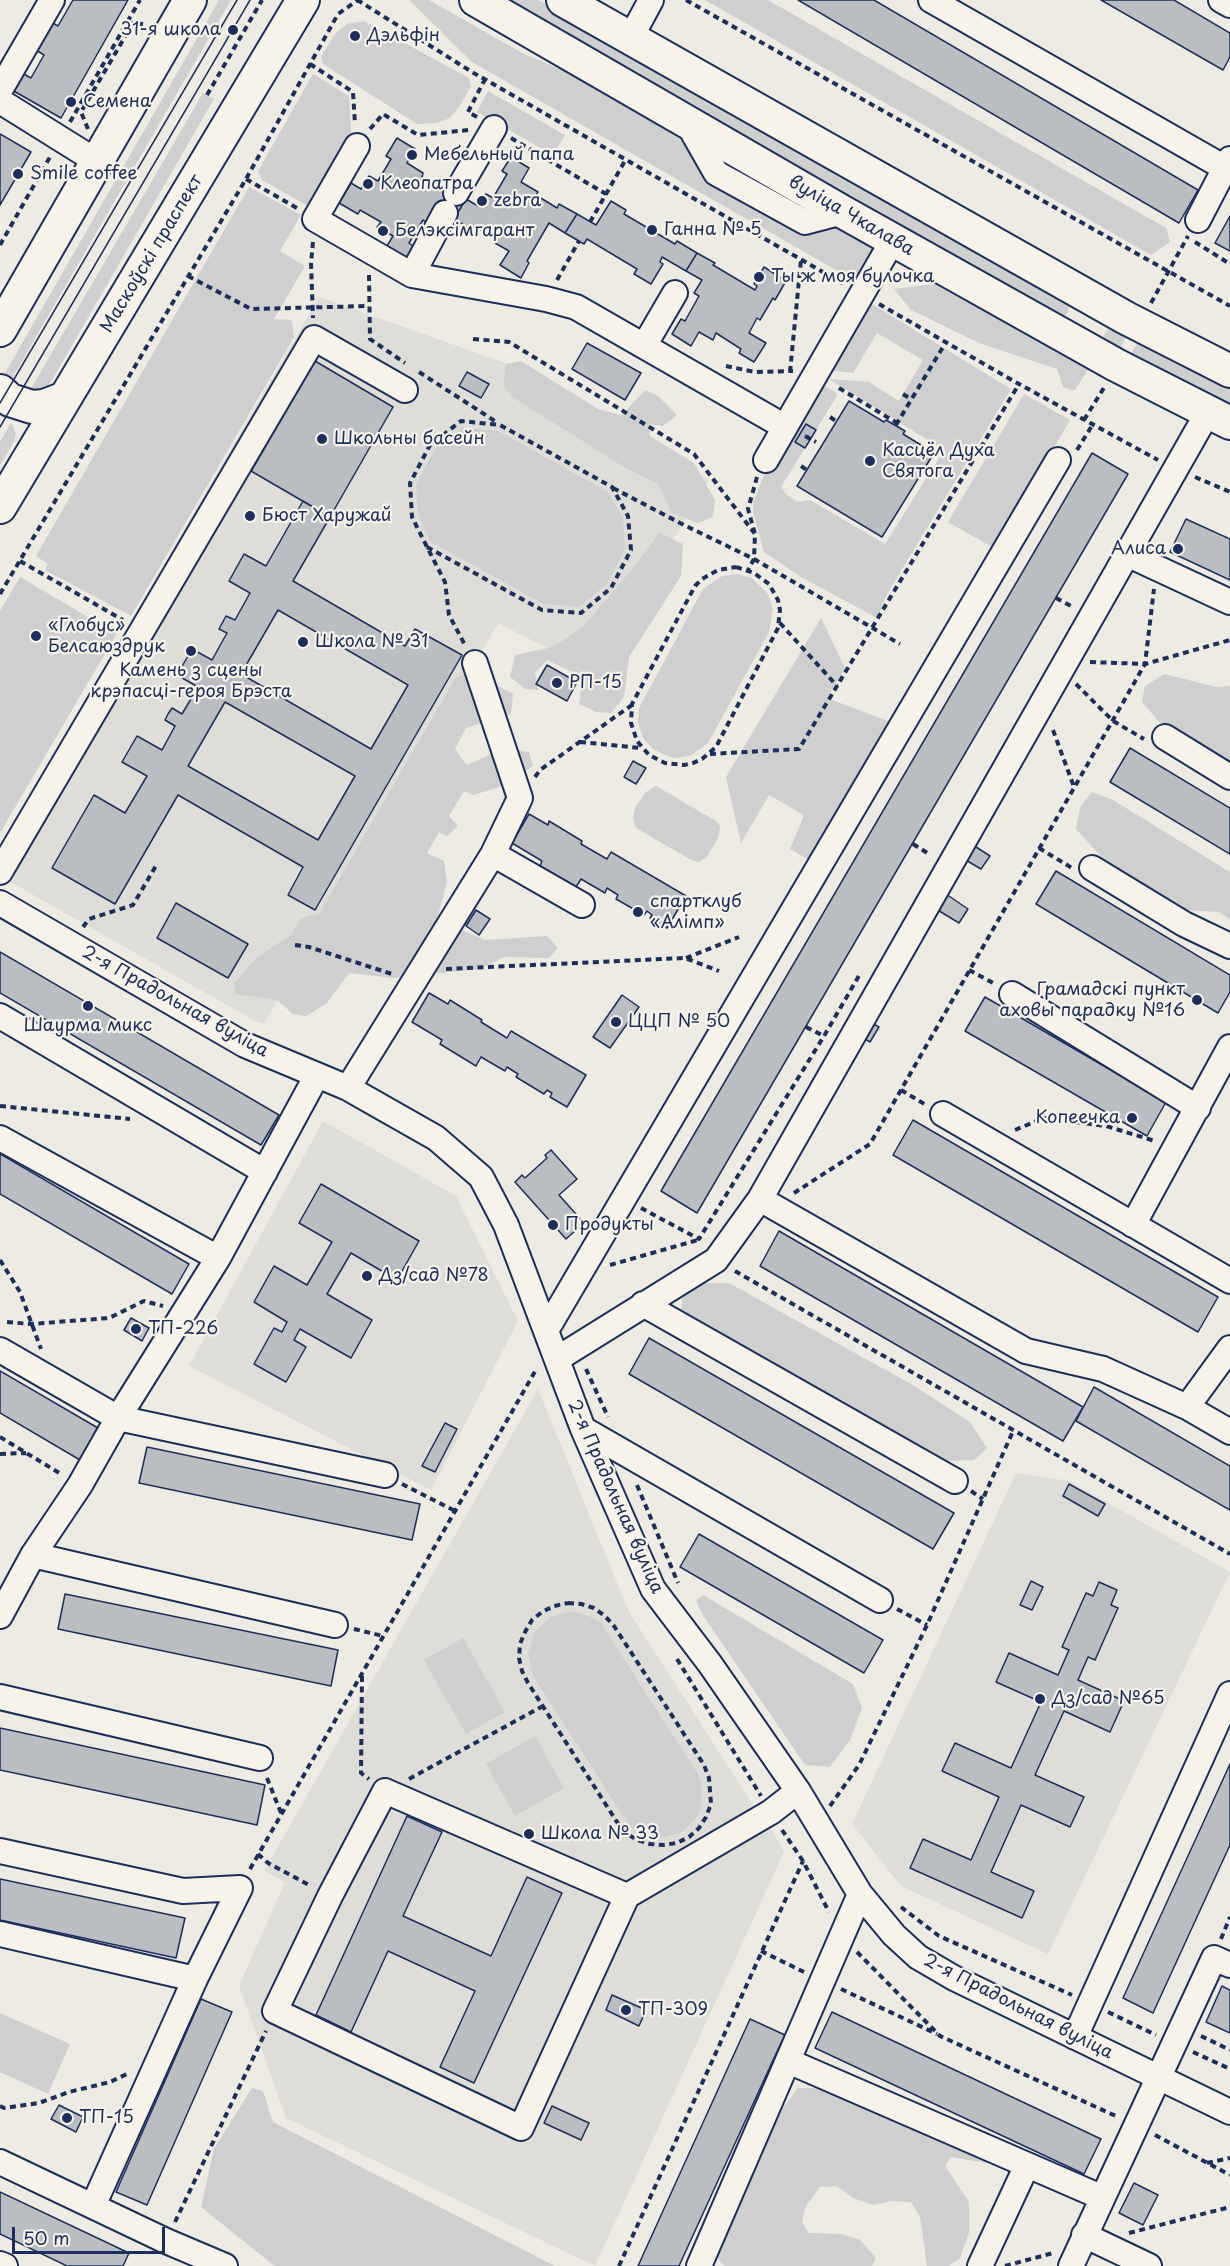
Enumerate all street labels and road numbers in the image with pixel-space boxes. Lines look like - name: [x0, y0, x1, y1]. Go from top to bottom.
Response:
- street label: Маскоўскі праспект: [96, 171, 208, 337]
- street label: вуліца Чкалава: [784, 171, 918, 261]
- street label: 2-я Прадольная вуліца: [78, 942, 272, 1062]
- street label: 2-я Прадольная вуліца: [562, 1397, 668, 1597]
- street label: 2-я Прадольная вуліца: [920, 1950, 1116, 2064]

